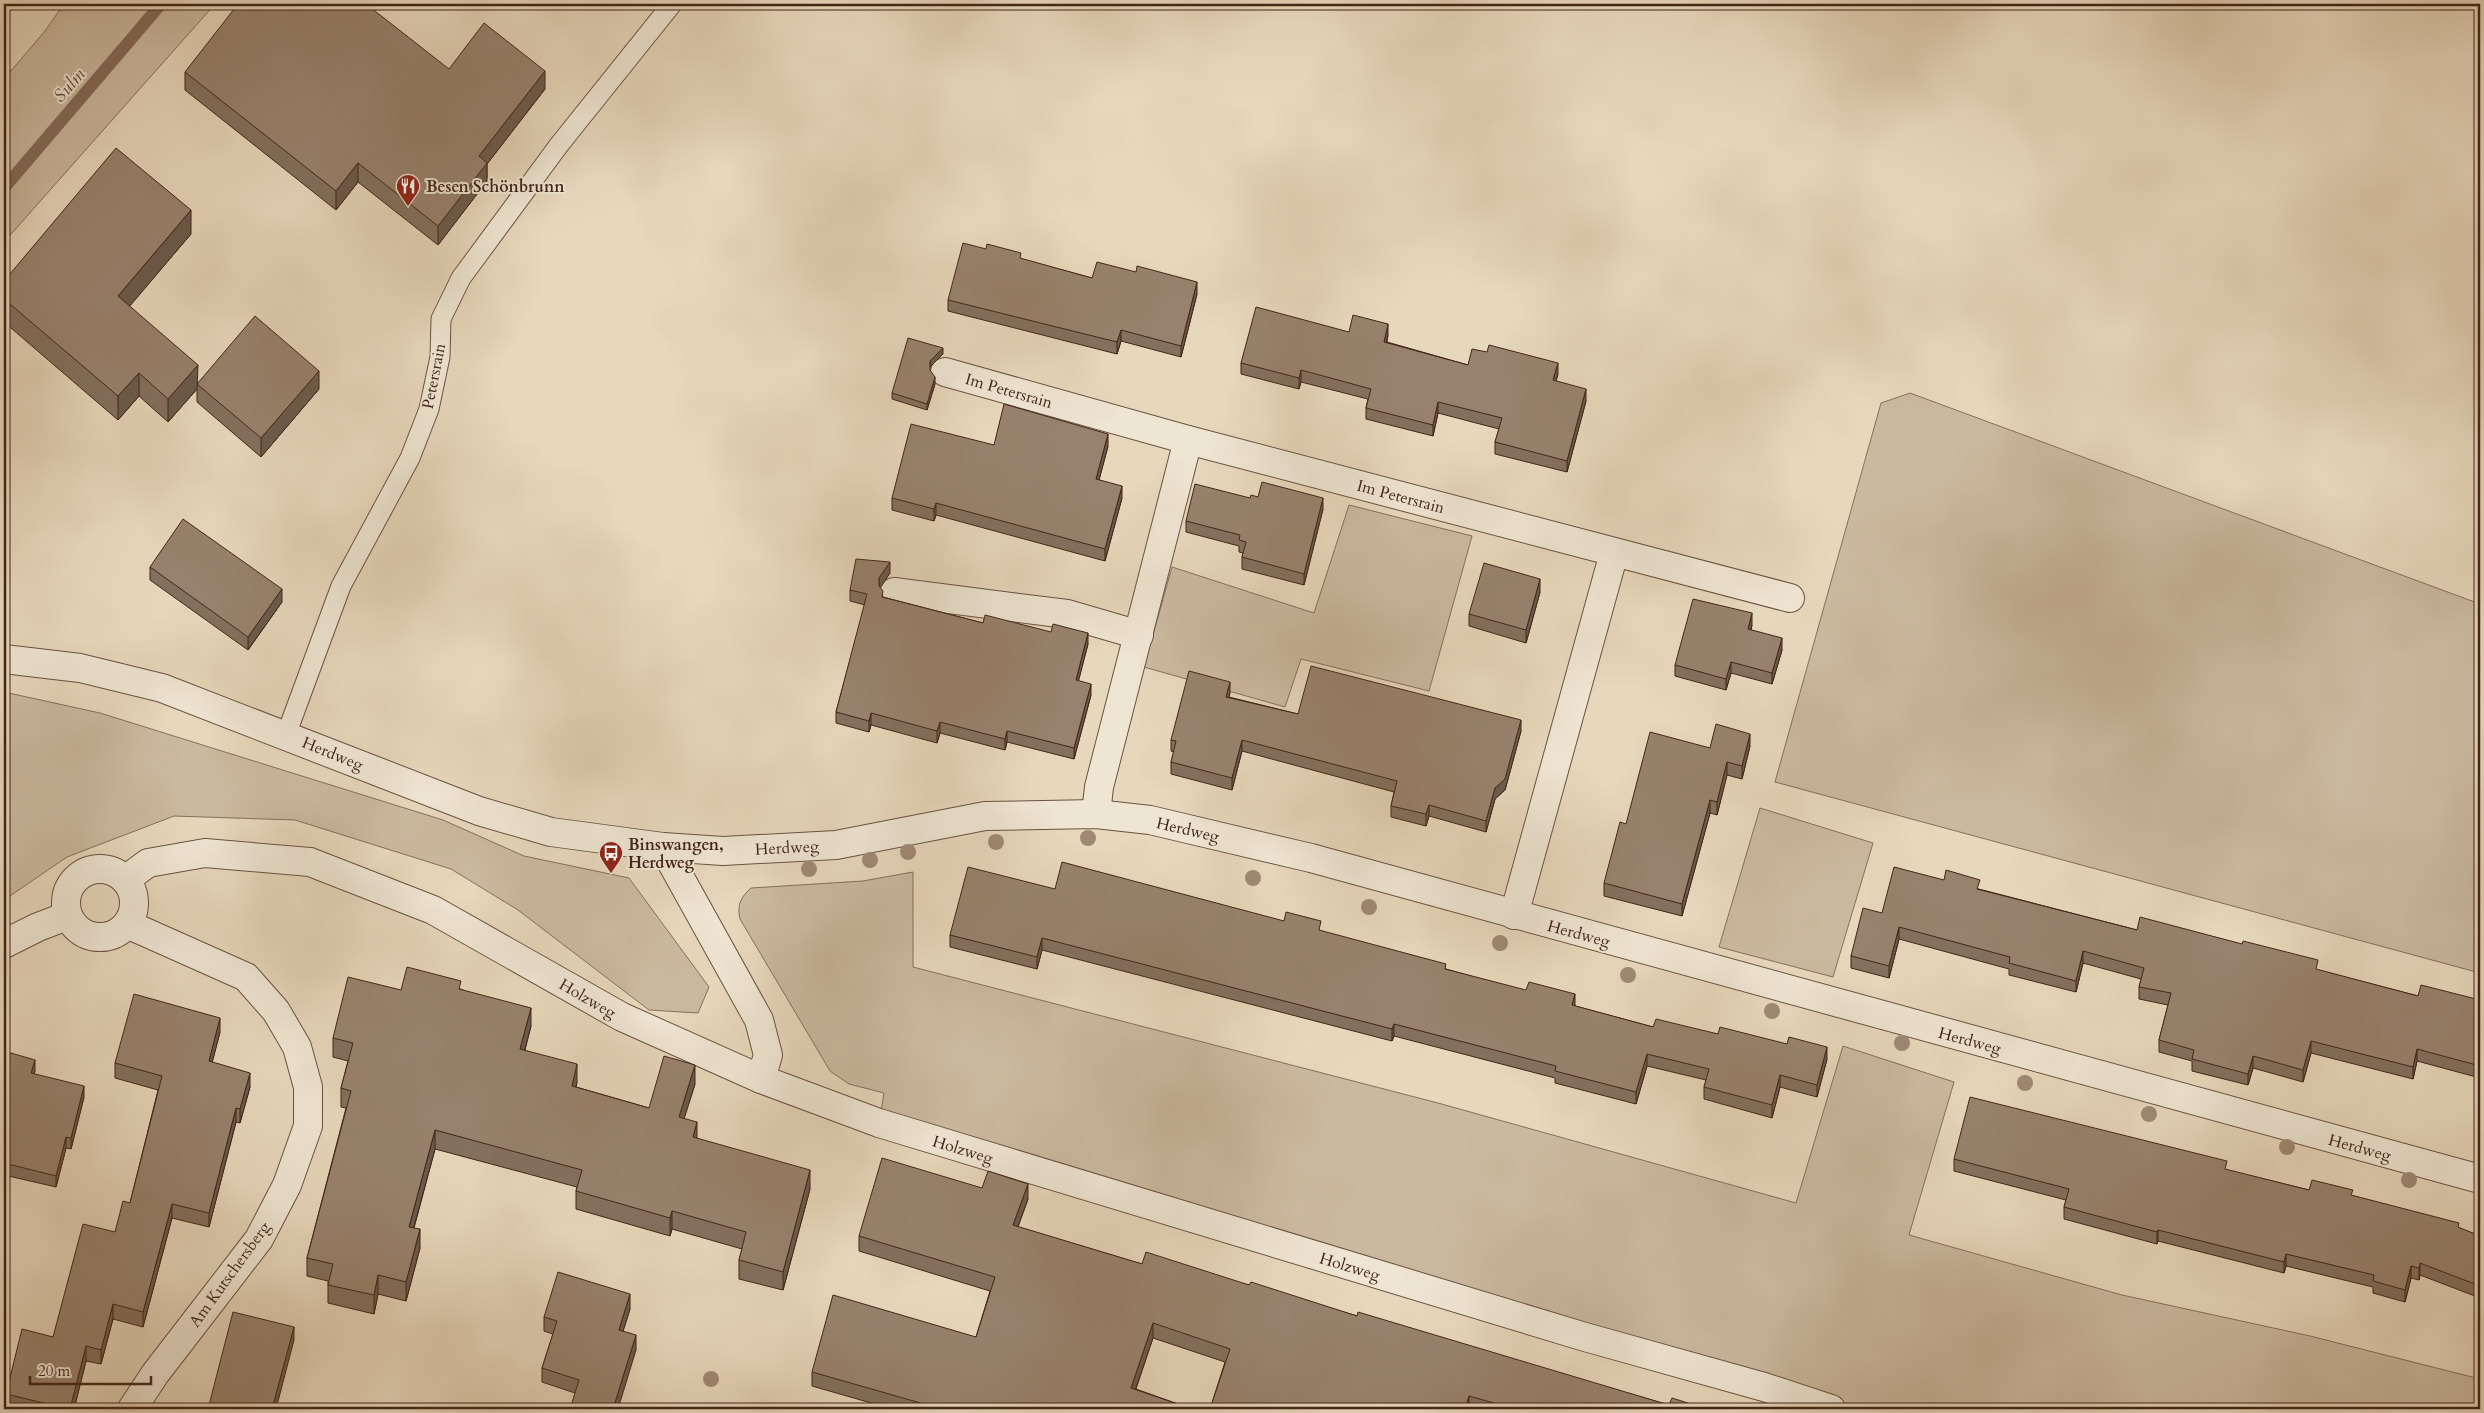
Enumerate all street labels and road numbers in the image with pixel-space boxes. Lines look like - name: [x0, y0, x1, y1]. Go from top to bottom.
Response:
- street label: Petersrain: [417, 341, 451, 411]
- street label: Im Petersrain: [962, 368, 1055, 414]
- street label: Im Petersrain: [1354, 475, 1447, 519]
- street label: Herdweg: [299, 732, 366, 776]
- street label: Herdweg: [1154, 812, 1221, 848]
- street label: Herdweg: [754, 835, 820, 861]
- street label: Herdweg: [1545, 915, 1613, 953]
- street label: Holzweg: [555, 974, 620, 1024]
- street label: Herdweg: [1936, 1022, 2004, 1060]
- street label: Herdweg: [2326, 1129, 2394, 1167]
- street label: Holzweg: [930, 1130, 996, 1170]
- street label: Am Kutschersberg: [184, 1217, 276, 1332]
- street label: Holzweg: [1317, 1247, 1383, 1287]

